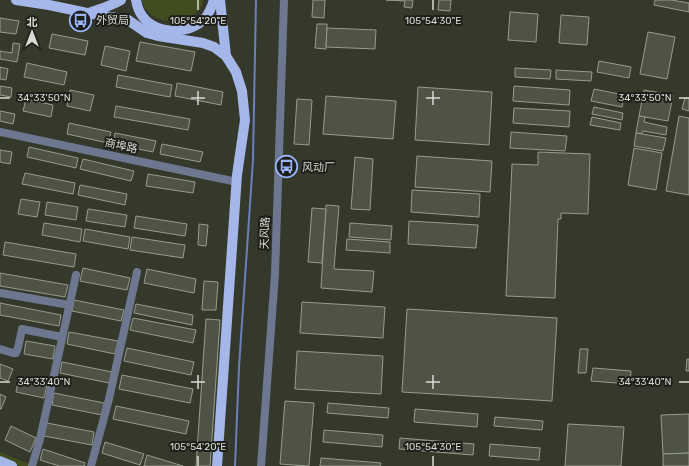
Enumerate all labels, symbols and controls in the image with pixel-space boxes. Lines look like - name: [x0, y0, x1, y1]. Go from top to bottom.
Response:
- bus stop icon: 外贸局: [68, 7, 94, 33]
- north arrow: [12, 12, 52, 52]
- place label: 外贸局: [96, 14, 129, 27]
- text: 105°54'20"E: [170, 15, 226, 27]
- text: 105°54'30"E: [405, 15, 461, 27]
- text: 北: [27, 16, 38, 29]
- text: 34°33'50"N: [17, 92, 71, 104]
- text: 34°33'50"N: [618, 92, 672, 104]
- street label: 商埠路: [104, 136, 138, 156]
- bus stop icon: 风动厂: [274, 154, 300, 180]
- place label: 风动厂: [302, 161, 335, 174]
- street label: 天风路: [258, 216, 272, 250]
- text: 34°33'40"N: [17, 376, 71, 388]
- text: 34°33'40"N: [618, 376, 672, 388]
- text: 105°54'20"E: [170, 441, 226, 453]
- text: 105°54'30"E: [405, 441, 461, 453]

